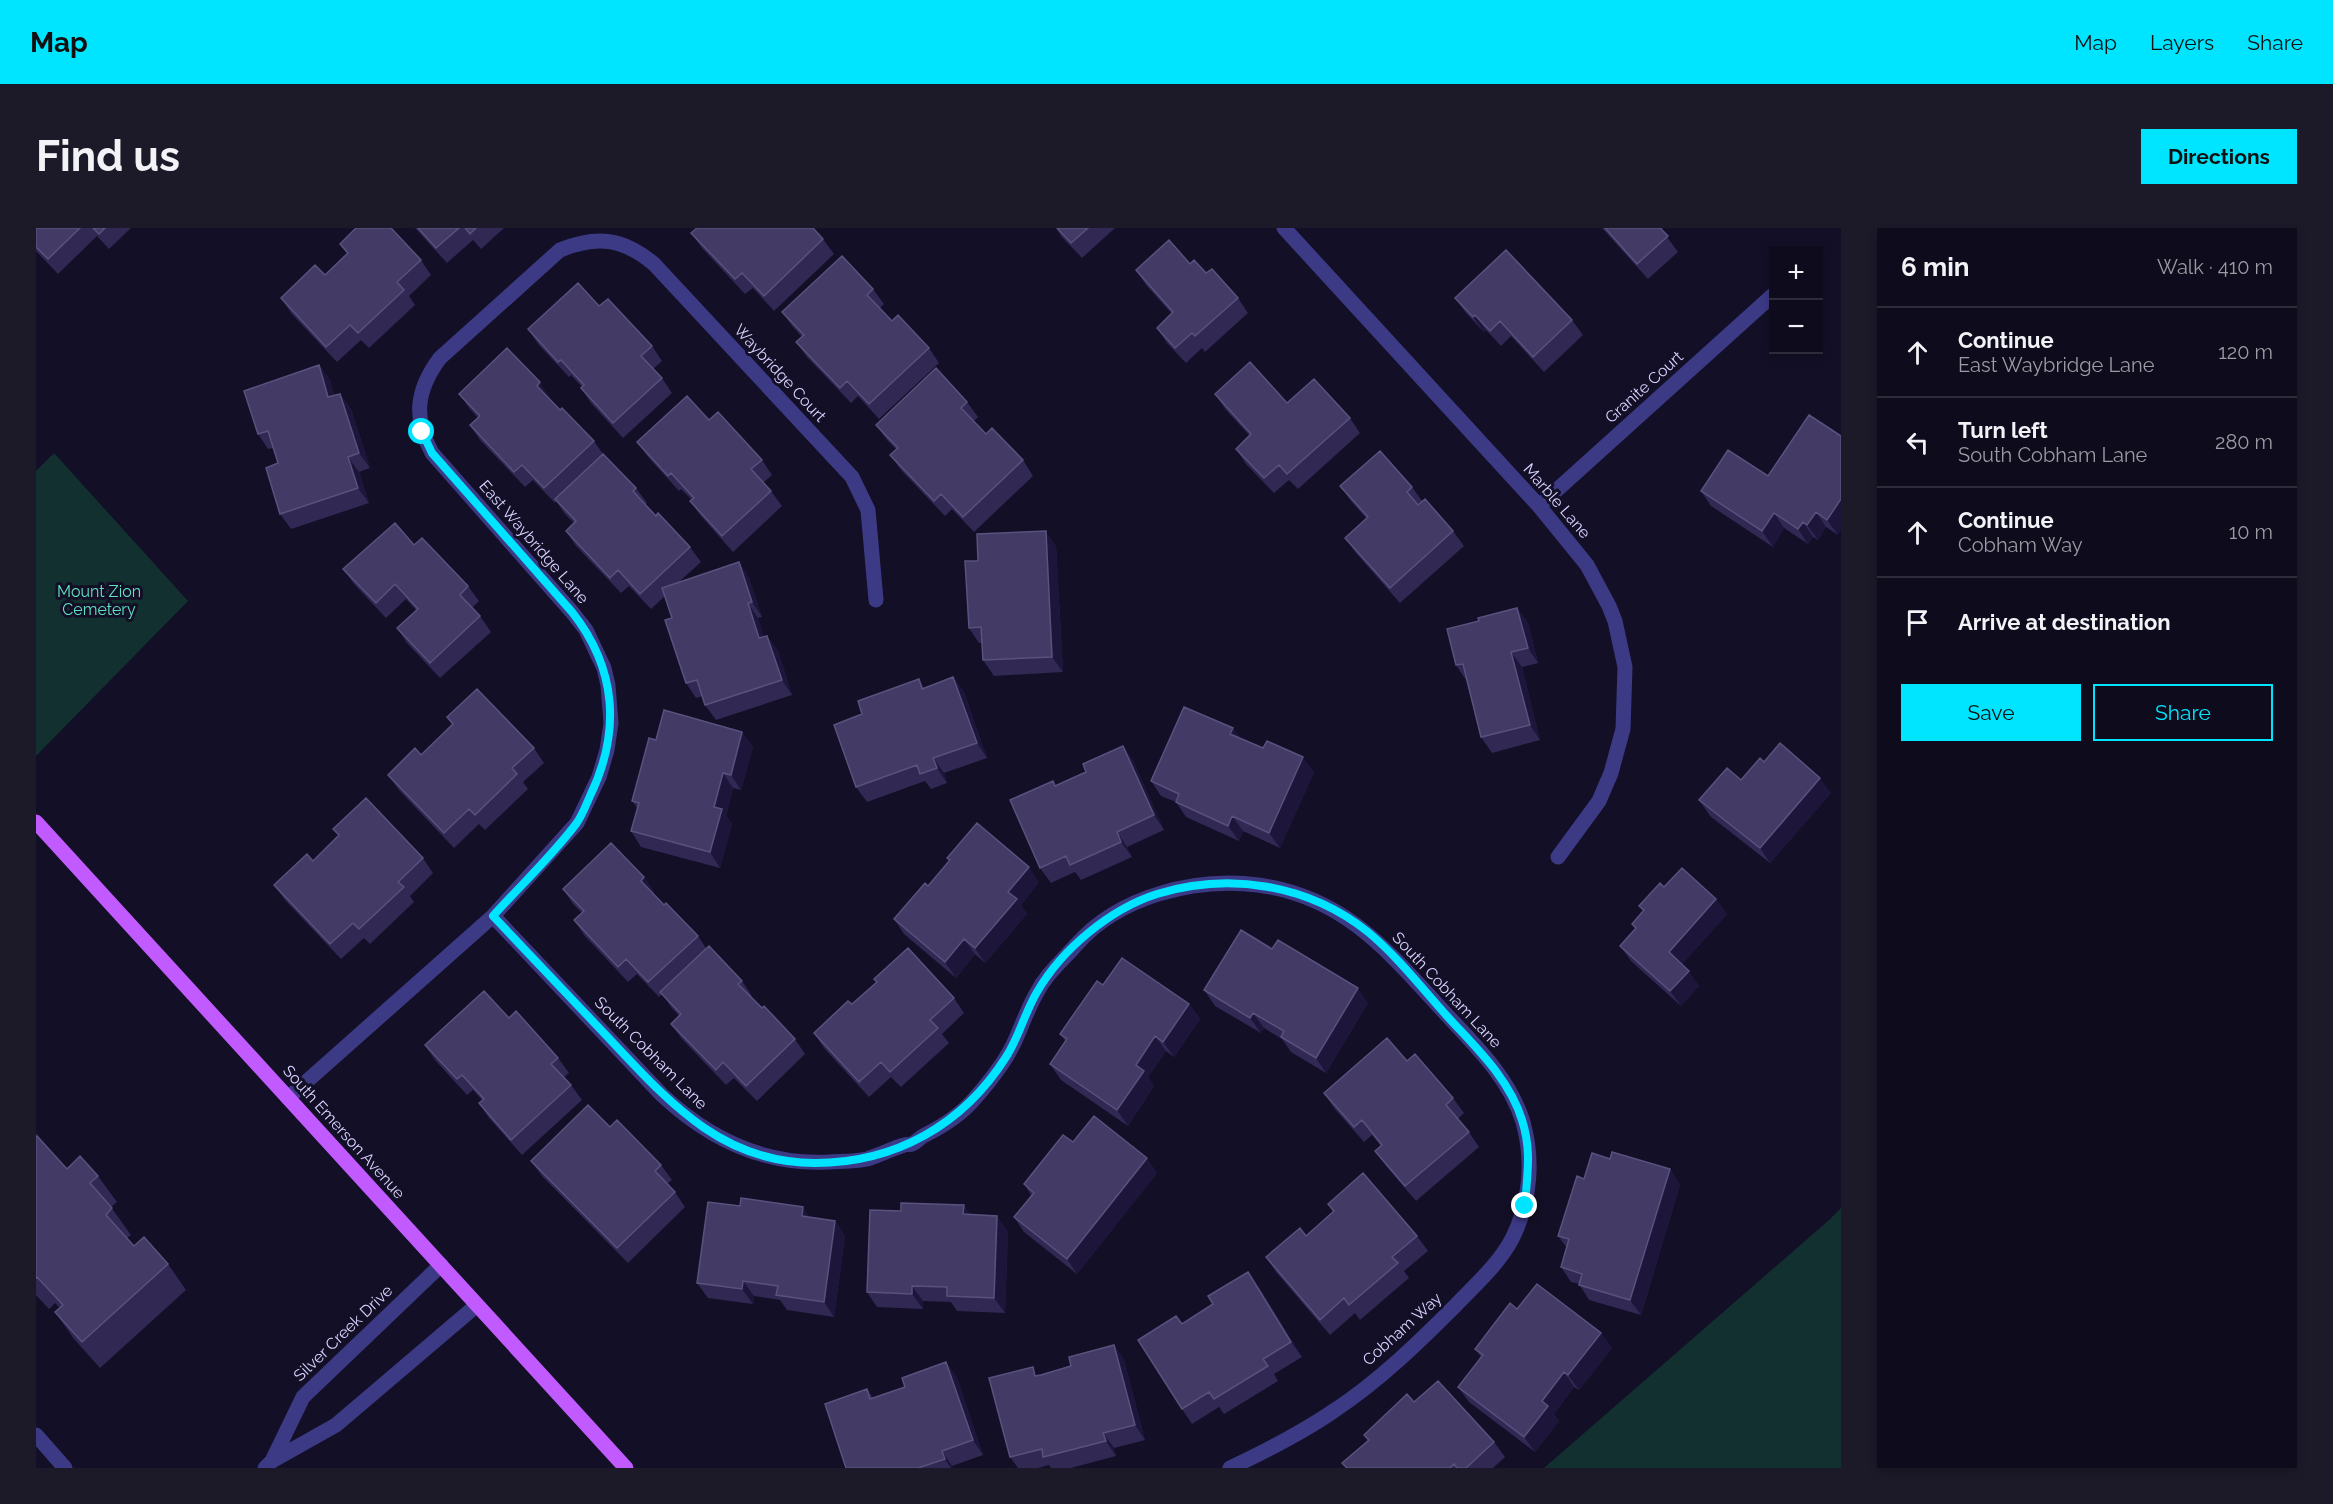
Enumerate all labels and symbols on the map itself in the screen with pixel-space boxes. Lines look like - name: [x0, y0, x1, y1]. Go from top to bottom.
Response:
- street label: Waybridge Court: [730, 320, 830, 426]
- street label: Granite Court: [1601, 347, 1687, 427]
- route start: [408, 418, 434, 444]
- street label: Marble Lane: [1519, 460, 1595, 542]
- street label: East Waybridge Lane: [475, 476, 593, 608]
- park label: Mount Zion Cemetery: [57, 582, 141, 619]
- street label: South Cobham Lane: [1388, 928, 1506, 1052]
- street label: South Cobham Lane: [591, 993, 711, 1113]
- street label: South Emerson Avenue: [279, 1061, 409, 1203]
- route end: [1511, 1192, 1537, 1218]
- street label: Silver Creek Drive: [290, 1281, 396, 1385]
- street label: Cobham Way: [1359, 1288, 1446, 1369]

